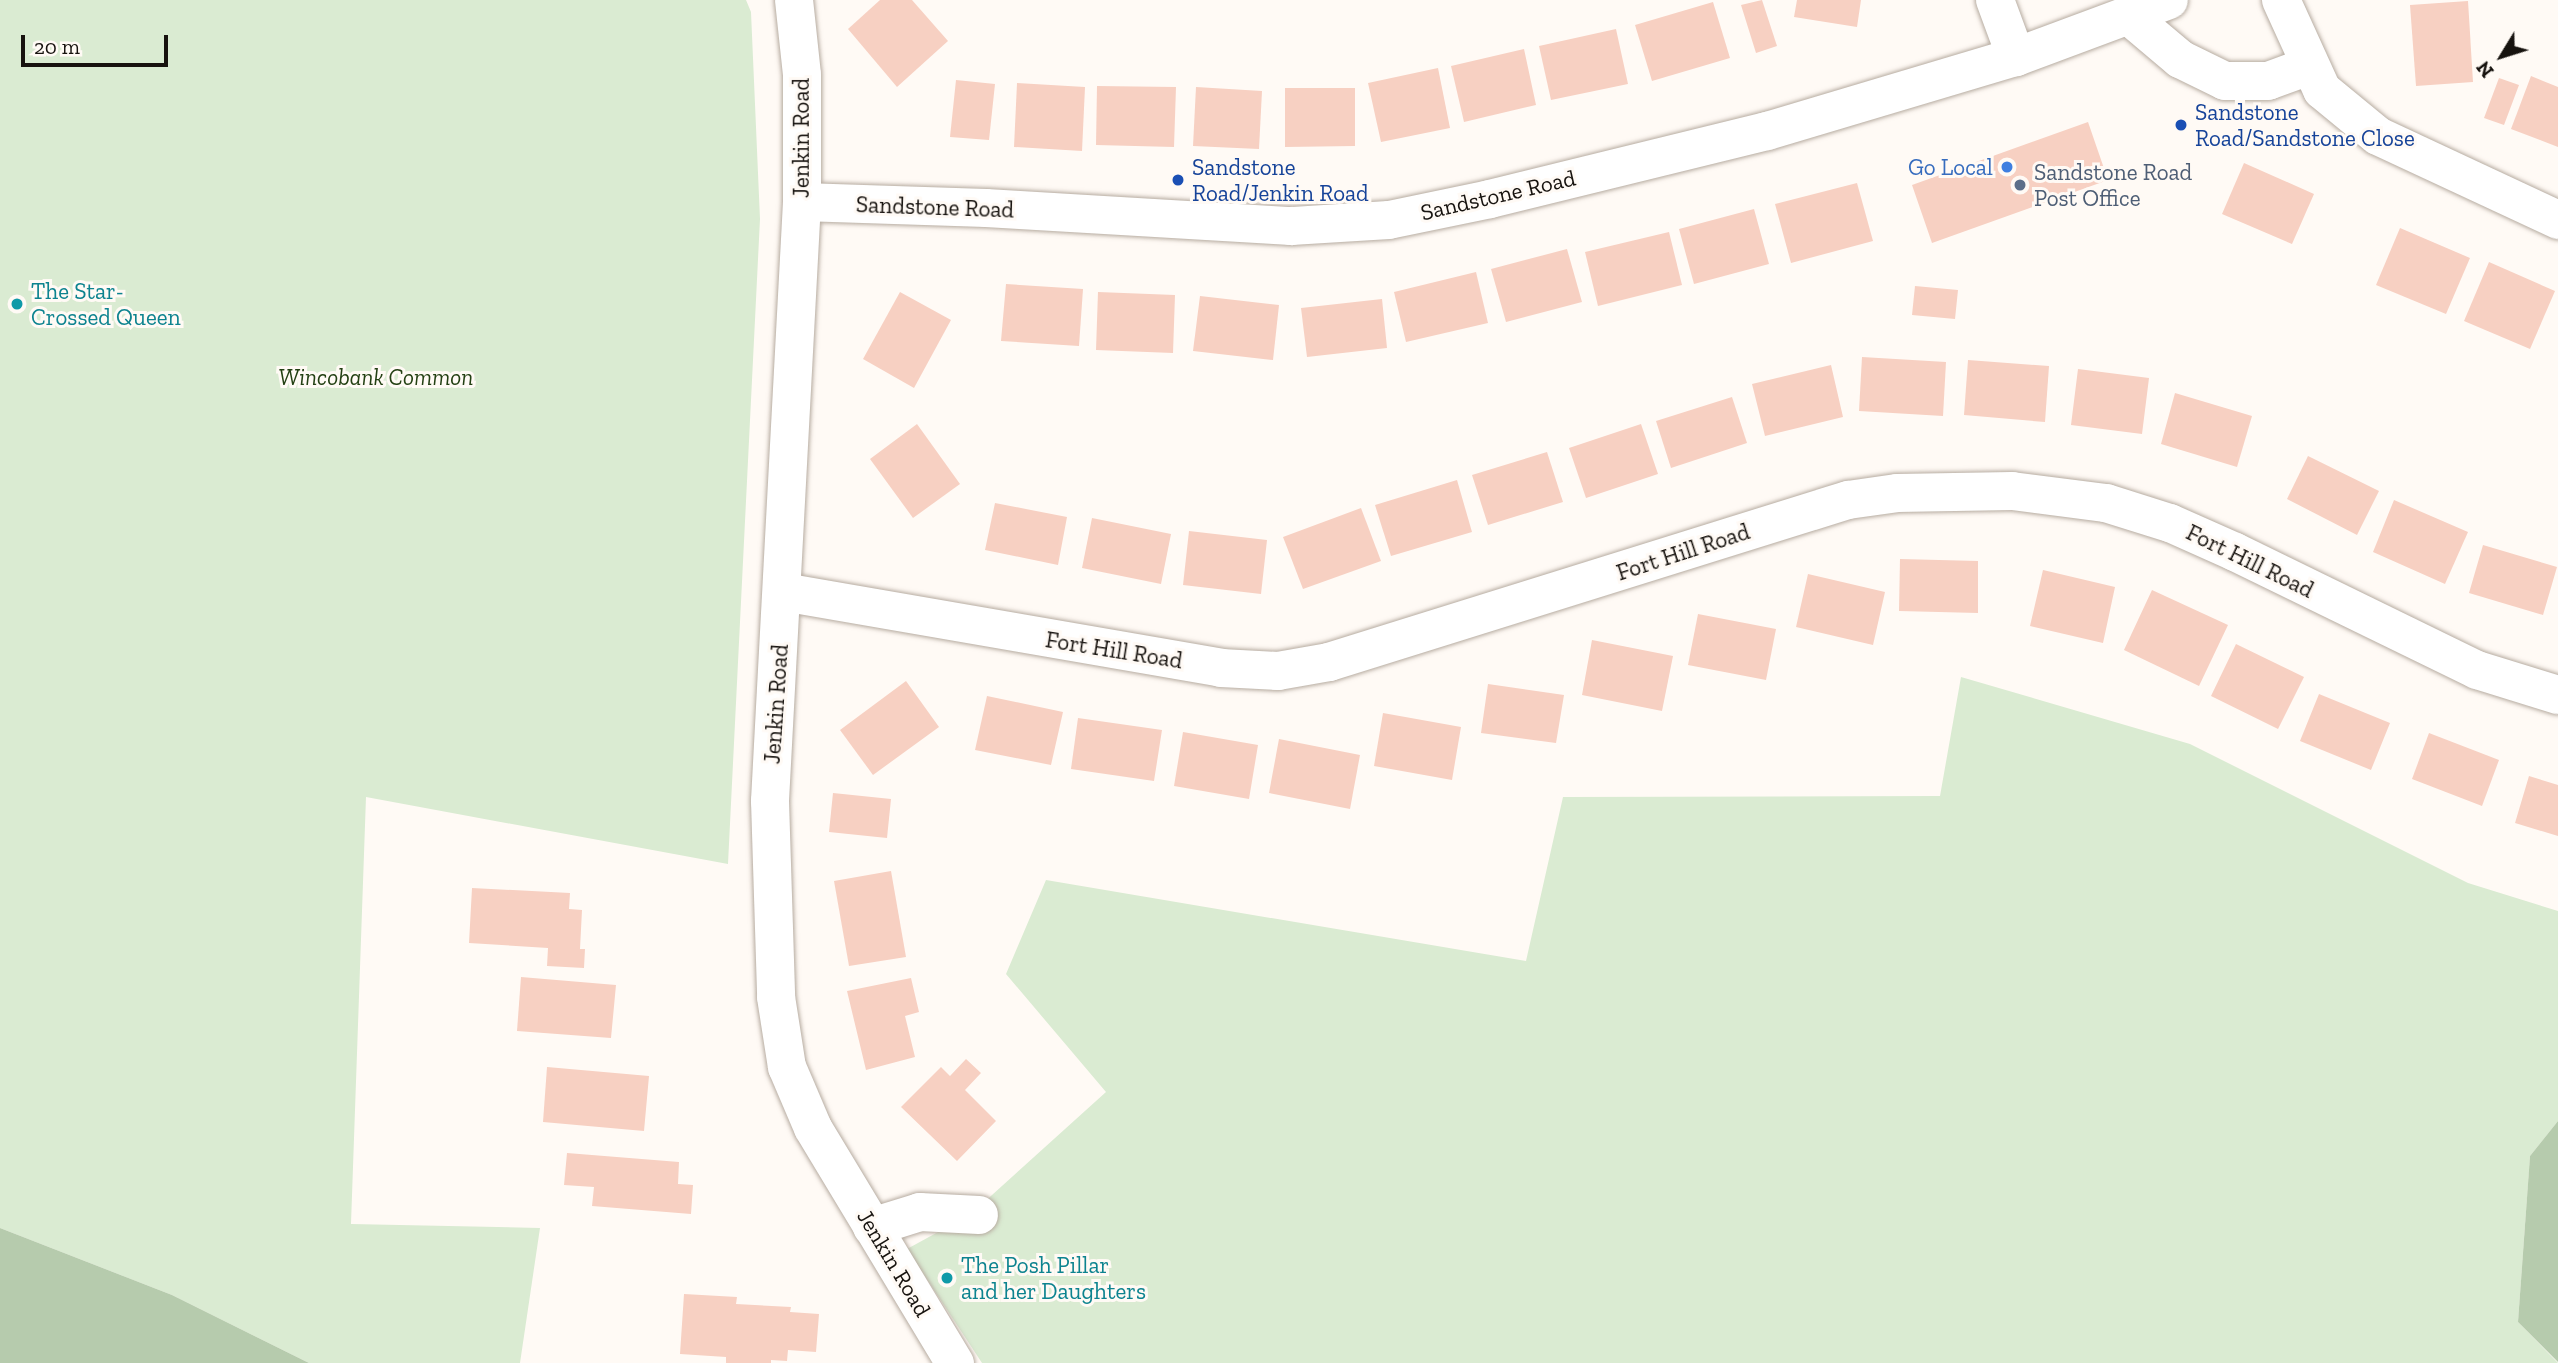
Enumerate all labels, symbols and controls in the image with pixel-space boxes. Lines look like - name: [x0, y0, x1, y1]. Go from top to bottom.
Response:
- scale bar: [24, 21, 172, 65]
- north arrow: [2467, 21, 2537, 91]
- text: 20 m: [34, 34, 80, 59]
- text: N: [2472, 56, 2499, 82]
- street label: Jenkin Road: [787, 78, 815, 198]
- place label: Sandstone Road/Sandstone Close: [2195, 98, 2415, 152]
- marker: Sandstone Road/Sandstone Close: [2173, 117, 2189, 133]
- place label: Sandstone Road/Jenkin Road: [1192, 153, 1369, 207]
- place label: Go Local: [1908, 153, 1993, 181]
- place label: Sandstone Road Post Office: [2034, 158, 2192, 212]
- marker: Go Local: [1999, 159, 2015, 175]
- street label: Sandstone Road: [1418, 164, 1578, 226]
- marker: Sandstone Road/Jenkin Road: [1170, 172, 1186, 188]
- marker: Sandstone Road Post Office: [2012, 177, 2028, 193]
- street label: Sandstone Road: [855, 190, 1015, 224]
- place label: The Star- Crossed Queen: [31, 277, 181, 331]
- marker: The Star- Crossed Queen: [9, 296, 25, 312]
- park label: Wincobank Common: [279, 363, 473, 391]
- street label: Fort Hill Road: [1613, 518, 1753, 586]
- street label: Fort Hill Road: [2182, 518, 2318, 604]
- street label: Fort Hill Road: [1044, 626, 1184, 674]
- street label: Jenkin Road: [758, 643, 794, 765]
- street label: Jenkin Road: [851, 1204, 937, 1322]
- place label: The Posh Pillar and her Daughters: [961, 1251, 1146, 1305]
- marker: The Posh Pillar and her Daughters: [939, 1270, 955, 1286]

